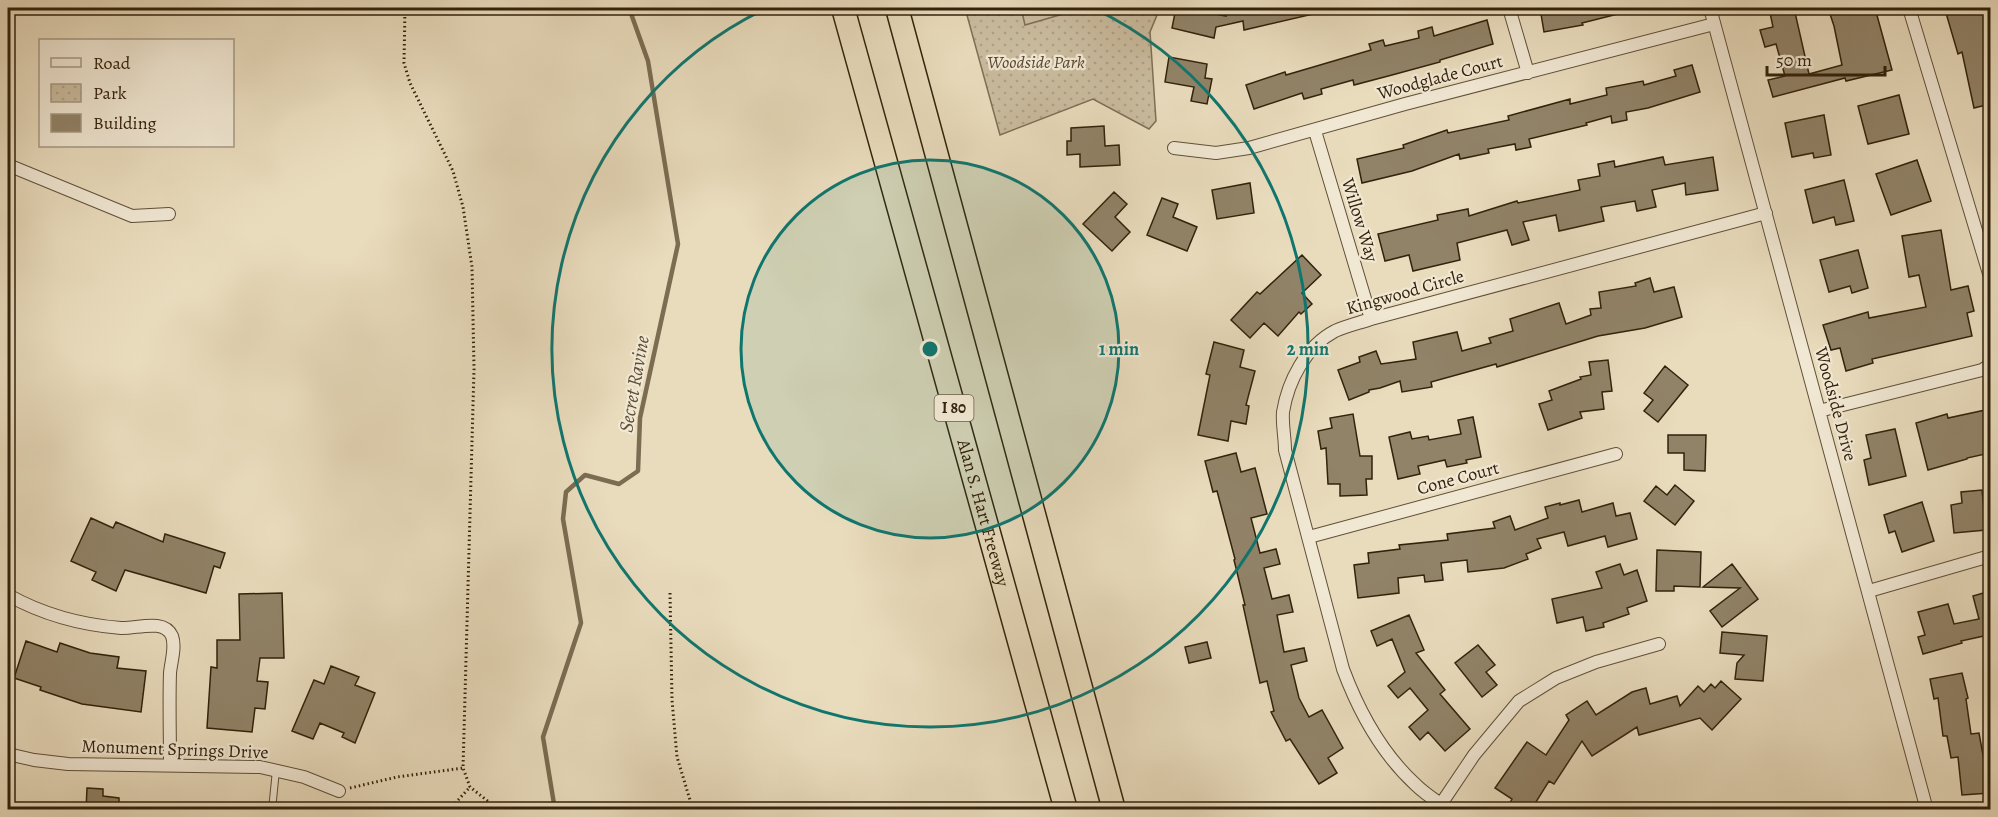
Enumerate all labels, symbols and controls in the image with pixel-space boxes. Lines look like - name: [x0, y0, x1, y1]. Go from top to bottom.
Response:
- legend: [39, 39, 234, 147]
- scale bar: [1767, 39, 1886, 77]
- text: 50 m: [1776, 48, 1812, 72]
- street label: Woodglade Court: [1374, 49, 1505, 105]
- park label: Woodside Park: [987, 50, 1085, 74]
- text: Road: [93, 51, 131, 75]
- text: Park: [93, 81, 127, 105]
- text: Building: [93, 111, 157, 135]
- street label: Willow Way: [1336, 174, 1384, 266]
- street label: Kingwood Circle: [1343, 264, 1467, 320]
- water label: Secret Ravine: [612, 333, 656, 435]
- text: 1 min: [1099, 337, 1139, 361]
- text: 2 min: [1287, 337, 1329, 361]
- centre of rings: [920, 339, 940, 359]
- street label: Woodside Drive: [1809, 343, 1863, 464]
- road number: I 80: [934, 395, 974, 421]
- street label: Alan S. Hart Freeway: [951, 436, 1016, 590]
- street label: Cone Court: [1414, 456, 1502, 500]
- street label: Monument Springs Drive: [81, 734, 269, 764]

